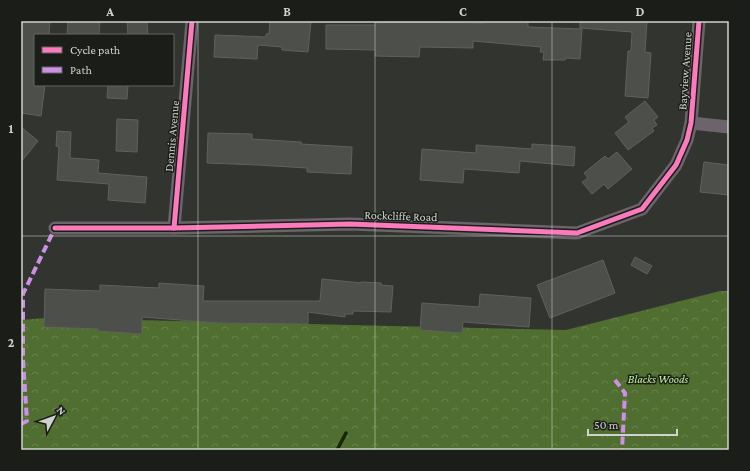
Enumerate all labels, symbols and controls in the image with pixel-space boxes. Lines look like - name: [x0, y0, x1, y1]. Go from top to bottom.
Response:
- text: A: [105, 4, 114, 19]
- text: B: [283, 4, 291, 19]
- text: C: [459, 4, 467, 19]
- text: D: [636, 4, 645, 19]
- street label: Bayview Avenue: [675, 32, 695, 110]
- legend: [34, 34, 174, 86]
- text: Cycle path: [70, 43, 121, 57]
- text: Path: [70, 63, 92, 77]
- street label: Dennis Avenue: [162, 100, 182, 172]
- text: 1: [9, 121, 14, 136]
- street label: Rockcliffe Road: [364, 208, 438, 224]
- text: 2: [8, 335, 15, 350]
- park label: Blacks Woods: [628, 372, 689, 386]
- north arrow: [34, 397, 74, 437]
- text: N: [55, 404, 69, 418]
- scale bar: [588, 411, 677, 437]
- text: 50 m: [594, 418, 619, 432]

